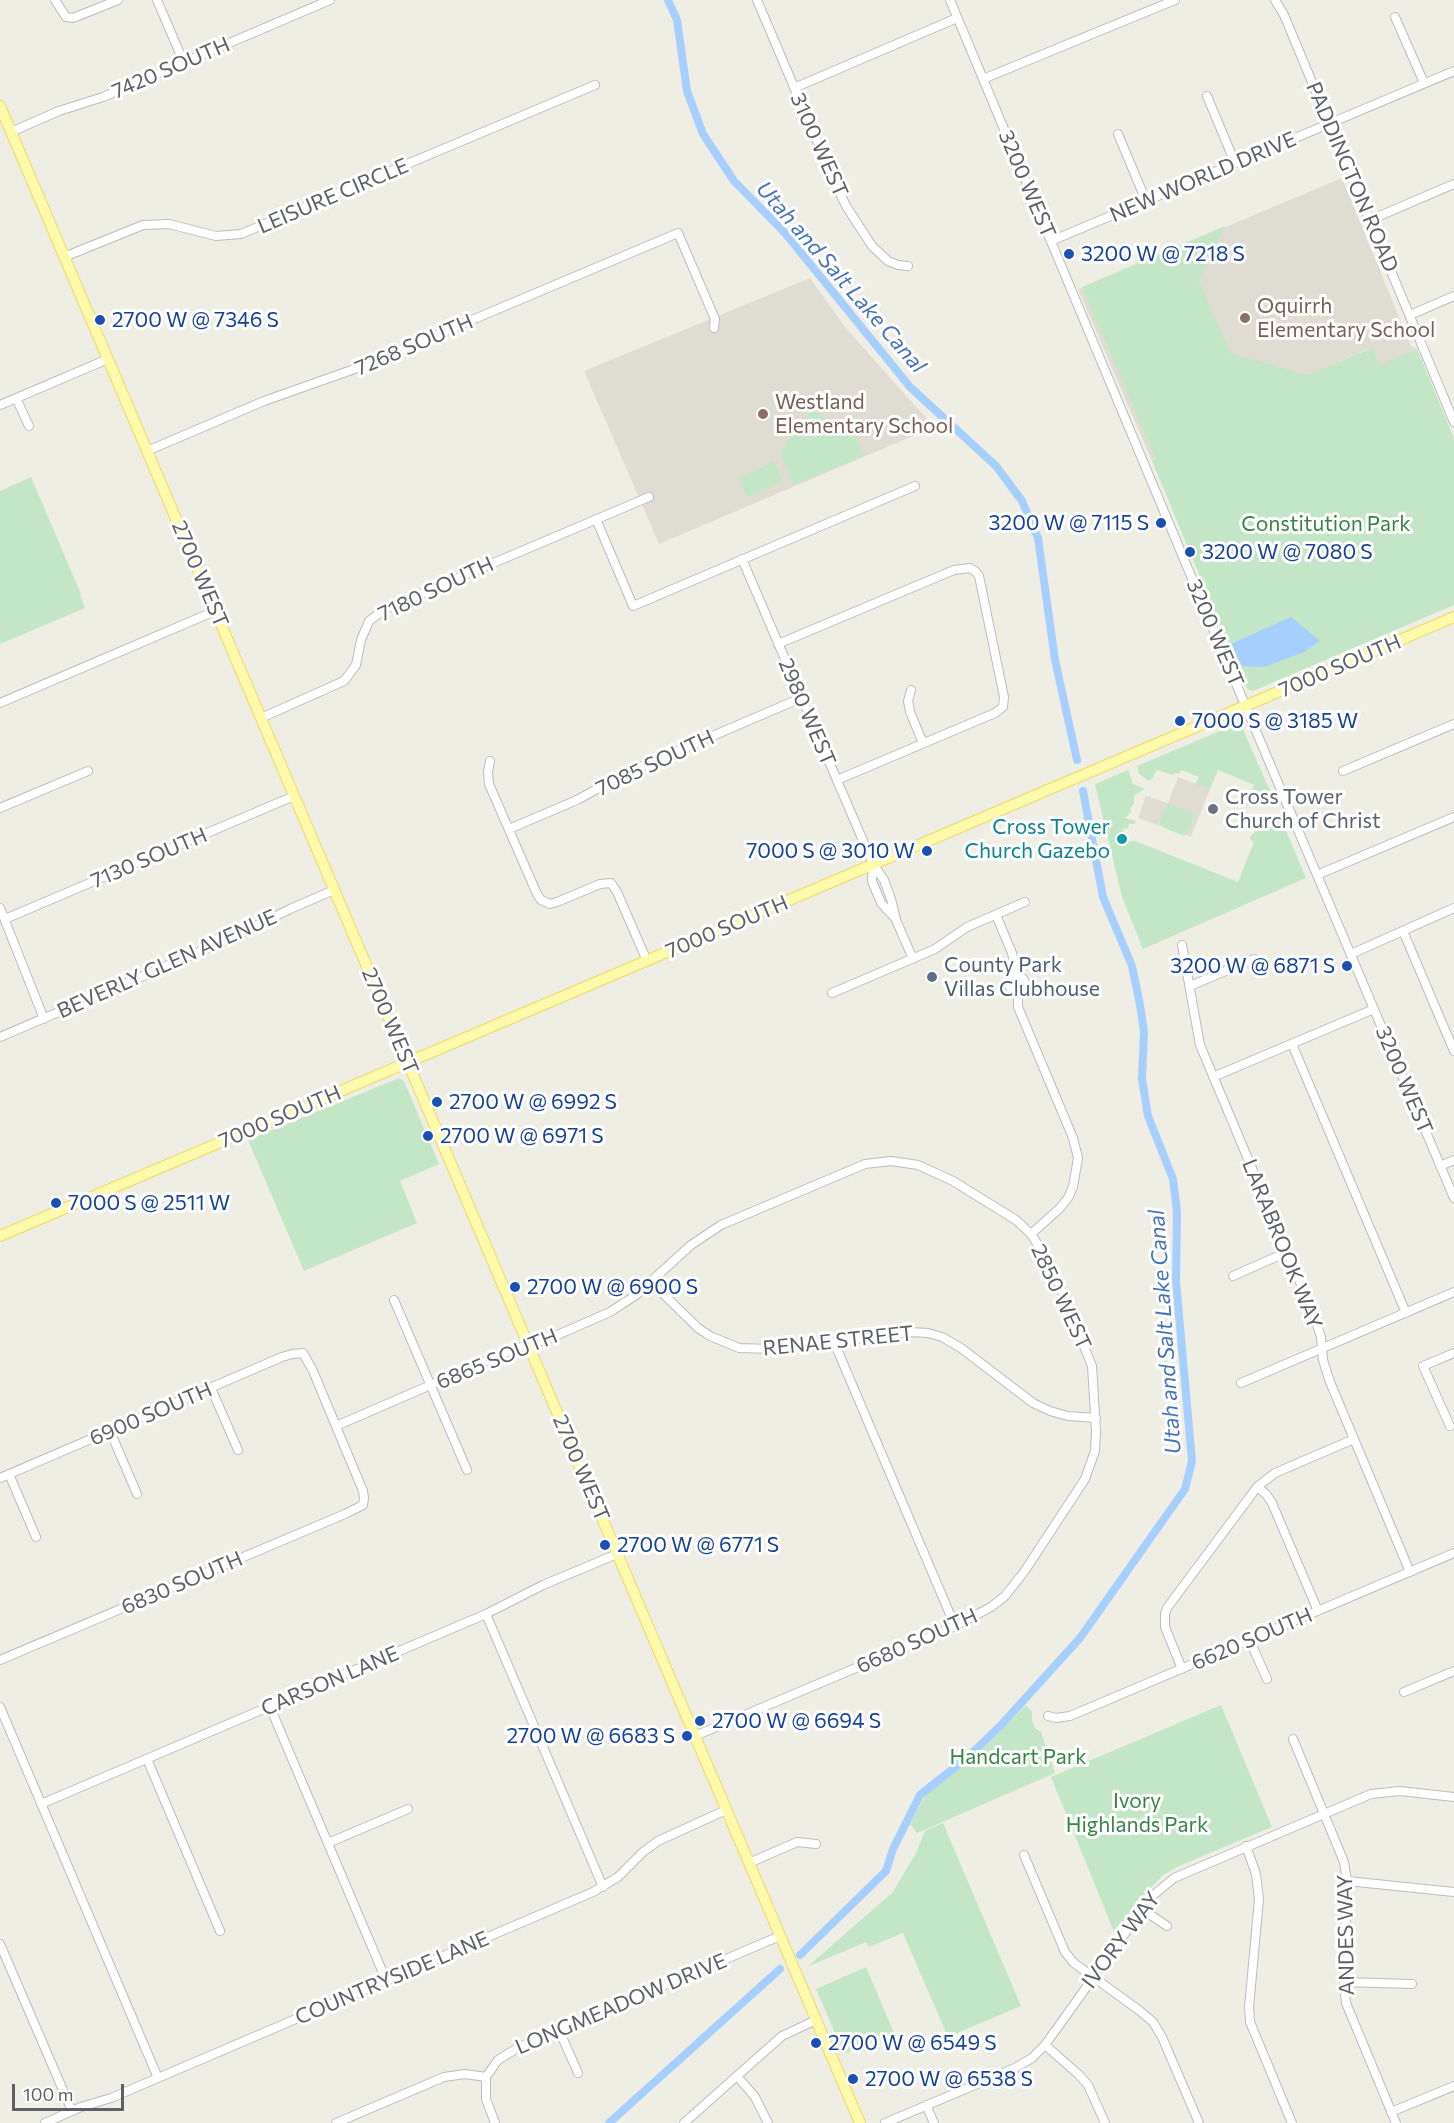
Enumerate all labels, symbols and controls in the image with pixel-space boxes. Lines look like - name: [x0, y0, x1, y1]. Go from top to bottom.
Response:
- street label: 7420 SOUTH: [108, 32, 234, 104]
- street label: PADDINGTON ROAD: [1300, 78, 1404, 276]
- street label: 3100 WEST: [785, 89, 853, 201]
- street label: 3200 WEST: [993, 126, 1061, 242]
- street label: NEW WORLD DRIVE: [1106, 126, 1300, 228]
- street label: LEISURE CIRCLE: [254, 153, 412, 239]
- water label: Utah and Salt Lake Canal: [751, 176, 931, 378]
- place label: 3200 W @ 7218 S: [1081, 241, 1245, 267]
- marker: 3200 W @ 7218 S: [1062, 247, 1076, 261]
- place label: Oquirrh Elementary School: [1257, 293, 1435, 343]
- place label: 2700 W @ 7346 S: [112, 307, 279, 333]
- street label: 7268 SOUTH: [351, 309, 477, 381]
- marker: Oquirrh Elementary School: [1238, 311, 1252, 325]
- marker: 2700 W @ 7346 S: [93, 313, 107, 327]
- place label: Westland Elementary School: [775, 389, 953, 439]
- marker: Westland Elementary School: [756, 407, 770, 421]
- place label: 3200 W @ 7115 S: [989, 510, 1149, 536]
- park label: Constitution Park: [1241, 511, 1411, 537]
- marker: 3200 W @ 7115 S: [1154, 516, 1168, 530]
- street label: 2700 WEST: [166, 517, 234, 631]
- place label: 3200 W @ 7080 S: [1202, 539, 1372, 565]
- marker: 3200 W @ 7080 S: [1183, 545, 1197, 559]
- street label: 7180 SOUTH: [374, 551, 498, 627]
- street label: 3200 WEST: [1181, 575, 1249, 691]
- street label: 7000 SOUTH: [1275, 629, 1405, 703]
- street label: 2980 WEST: [773, 655, 841, 769]
- place label: 7000 S @ 3185 W: [1192, 708, 1358, 734]
- marker: 7000 S @ 3185 W: [1173, 714, 1187, 728]
- street label: 7085 SOUTH: [592, 725, 718, 801]
- place label: Cross Tower Church of Christ: [1225, 784, 1381, 834]
- marker: Cross Tower Church of Christ: [1206, 802, 1220, 816]
- place label: Cross Tower Church Gazebo: [965, 814, 1110, 864]
- street label: 7130 SOUTH: [87, 822, 211, 894]
- marker: Cross Tower Church Gazebo: [1115, 832, 1129, 846]
- place label: 7000 S @ 3010 W: [746, 838, 915, 864]
- marker: 7000 S @ 3010 W: [920, 844, 934, 858]
- street label: 7000 SOUTH: [662, 890, 792, 964]
- street label: BEVERLY GLEN AVENUE: [53, 904, 281, 1024]
- place label: County Park Villas Clubhouse: [944, 952, 1100, 1002]
- place label: 3200 W @ 6871 S: [1170, 953, 1335, 979]
- marker: 3200 W @ 6871 S: [1340, 959, 1354, 973]
- street label: 2700 WEST: [356, 964, 424, 1078]
- marker: County Park Villas Clubhouse: [925, 970, 939, 984]
- street label: 3200 WEST: [1370, 1022, 1438, 1138]
- street label: 7000 SOUTH: [215, 1080, 345, 1154]
- place label: 2700 W @ 6992 S: [449, 1089, 617, 1115]
- marker: 2700 W @ 6992 S: [430, 1095, 444, 1109]
- place label: 2700 W @ 6971 S: [440, 1123, 604, 1149]
- marker: 2700 W @ 6971 S: [421, 1129, 435, 1143]
- street label: LARABROOK WAY: [1236, 1155, 1328, 1333]
- place label: 7000 S @ 2511 W: [68, 1190, 230, 1216]
- marker: 7000 S @ 2511 W: [49, 1196, 63, 1210]
- water label: Utah and Salt Lake Canal: [1143, 1209, 1187, 1455]
- street label: 2850 WEST: [1026, 1240, 1096, 1354]
- place label: 2700 W @ 6900 S: [527, 1274, 698, 1300]
- marker: 2700 W @ 6900 S: [508, 1280, 522, 1294]
- street label: RENAE STREET: [761, 1321, 915, 1361]
- street label: 6865 SOUTH: [433, 1323, 561, 1395]
- street label: 6900 SOUTH: [86, 1377, 216, 1451]
- street label: 2700 WEST: [547, 1411, 615, 1525]
- place label: 2700 W @ 6771 S: [617, 1532, 779, 1558]
- marker: 2700 W @ 6771 S: [598, 1538, 612, 1552]
- street label: 6830 SOUTH: [118, 1546, 246, 1620]
- street label: 6620 SOUTH: [1188, 1602, 1316, 1676]
- street label: 6680 SOUTH: [853, 1603, 981, 1679]
- street label: CARSON LANE: [257, 1641, 403, 1721]
- place label: 2700 W @ 6694 S: [712, 1708, 881, 1734]
- marker: 2700 W @ 6694 S: [693, 1714, 707, 1728]
- place label: 2700 W @ 6683 S: [506, 1723, 675, 1749]
- marker: 2700 W @ 6683 S: [680, 1729, 694, 1743]
- park label: Handcart Park: [949, 1744, 1087, 1770]
- park label: Ivory Highlands Park: [1066, 1788, 1208, 1838]
- street label: ANDES WAY: [1332, 1874, 1360, 1996]
- street label: IVORY WAY: [1076, 1887, 1166, 1993]
- street label: COUNTRYSIDE LANE: [291, 1926, 493, 2030]
- street label: LONGMEADOW DRIVE: [512, 1948, 730, 2060]
- place label: 2700 W @ 6549 S: [828, 2030, 997, 2056]
- marker: 2700 W @ 6549 S: [809, 2036, 823, 2050]
- place label: 2700 W @ 6538 S: [865, 2066, 1033, 2092]
- scale bar: [15, 2072, 128, 2110]
- marker: 2700 W @ 6538 S: [846, 2072, 860, 2086]
- text: 100 m: [23, 2083, 73, 2105]

